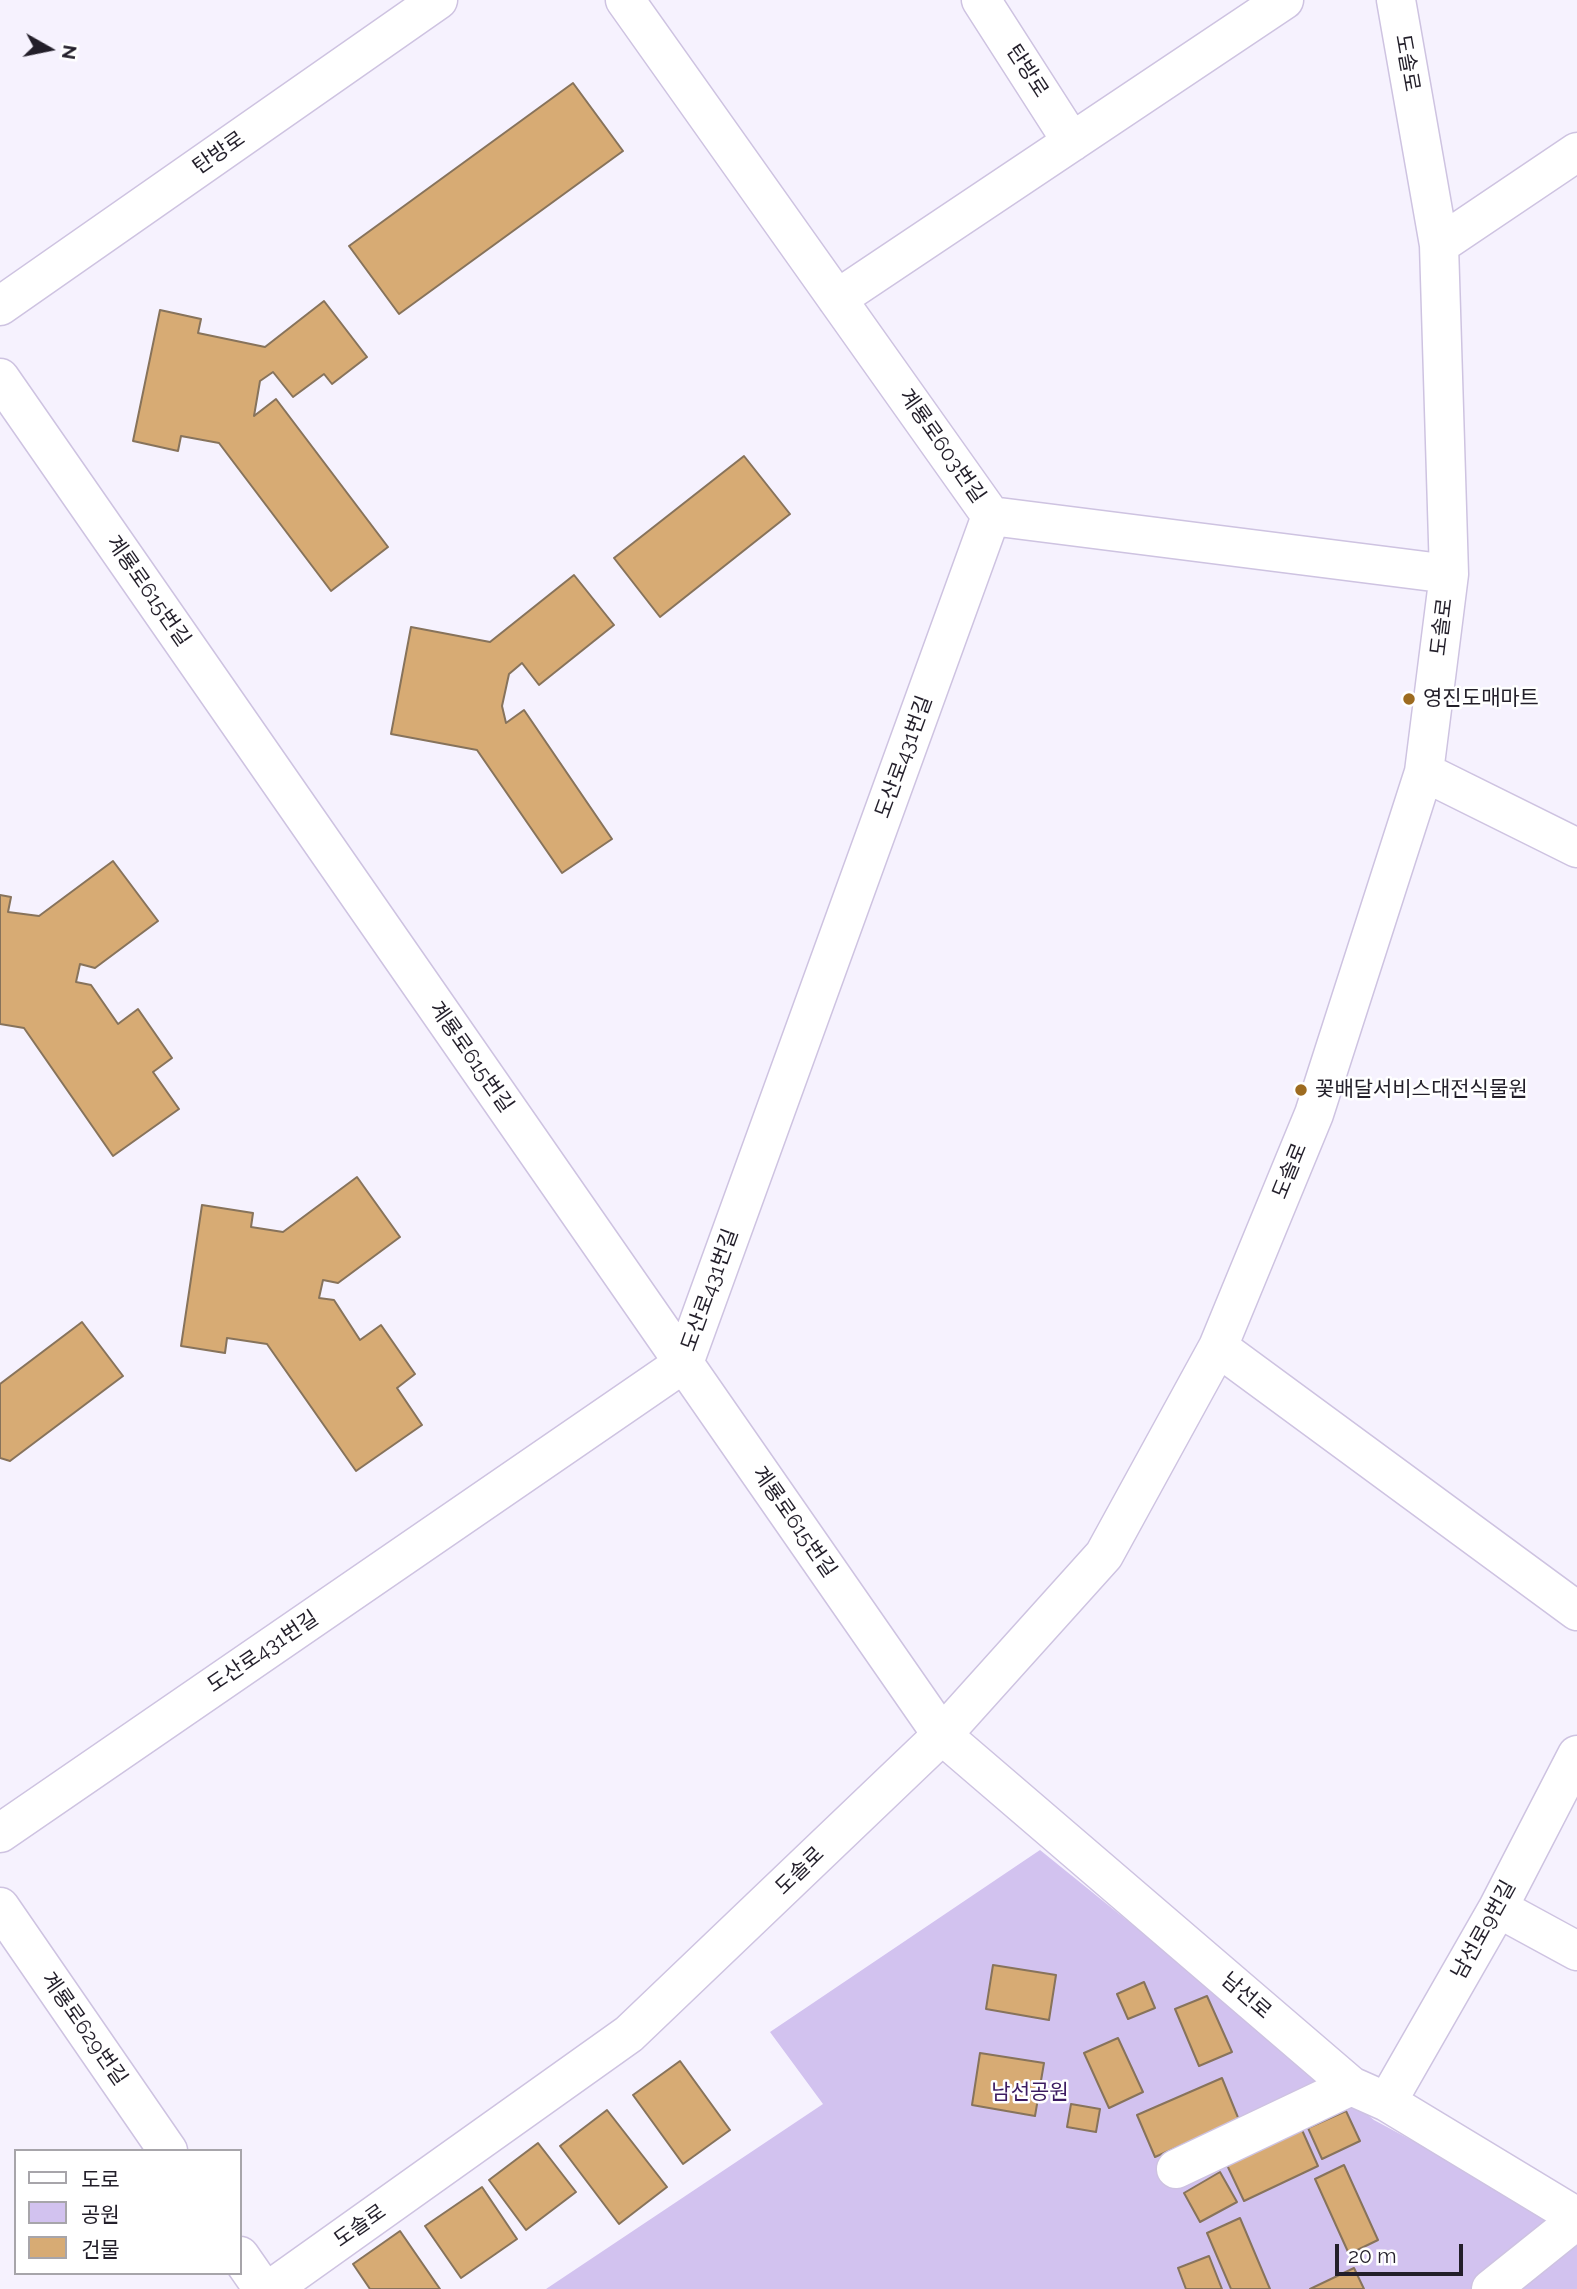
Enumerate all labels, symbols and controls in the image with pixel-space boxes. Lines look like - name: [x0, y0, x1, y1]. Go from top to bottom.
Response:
- north arrow: [14, 14, 84, 84]
- street label: 도솔로: [1390, 32, 1424, 94]
- street label: 탄방로: [1001, 40, 1053, 102]
- text: N: [58, 43, 82, 61]
- street label: 탄방로: [188, 126, 250, 180]
- street label: 계룡로603번길: [893, 384, 991, 508]
- street label: 계룡로615번길: [100, 531, 196, 651]
- street label: 도솔로: [1426, 597, 1458, 657]
- place label: 영진도매마트: [1423, 686, 1539, 712]
- marker: 영진도매마트: [1401, 691, 1417, 707]
- street label: 도산로431번길: [870, 692, 938, 822]
- street label: 계룡로615번길: [423, 997, 519, 1117]
- place label: 꽃배달서비스대전식물원: [1315, 1077, 1528, 1103]
- marker: 꽃배달서비스대전식물원: [1293, 1082, 1309, 1098]
- street label: 도솔로: [1267, 1139, 1313, 1203]
- street label: 도산로431번길: [676, 1225, 744, 1355]
- street label: 계룡로615번길: [746, 1462, 842, 1582]
- street label: 도산로431번길: [203, 1606, 323, 1698]
- street label: 도솔로: [770, 1842, 830, 1900]
- street label: 남선로9번길: [1447, 1876, 1521, 1984]
- street label: 남선로: [1216, 1967, 1276, 2025]
- street label: 계룡로629번길: [36, 1968, 132, 2090]
- park label: 남선공원: [991, 2080, 1069, 2106]
- legend: [14, 2149, 242, 2275]
- text: 도로: [81, 2167, 120, 2192]
- street label: 도솔로: [329, 2199, 391, 2253]
- text: 공원: [81, 2202, 120, 2227]
- scale bar: [1339, 2230, 1467, 2274]
- text: 건물: [81, 2237, 120, 2262]
- text: 20 m: [1348, 2243, 1396, 2268]

